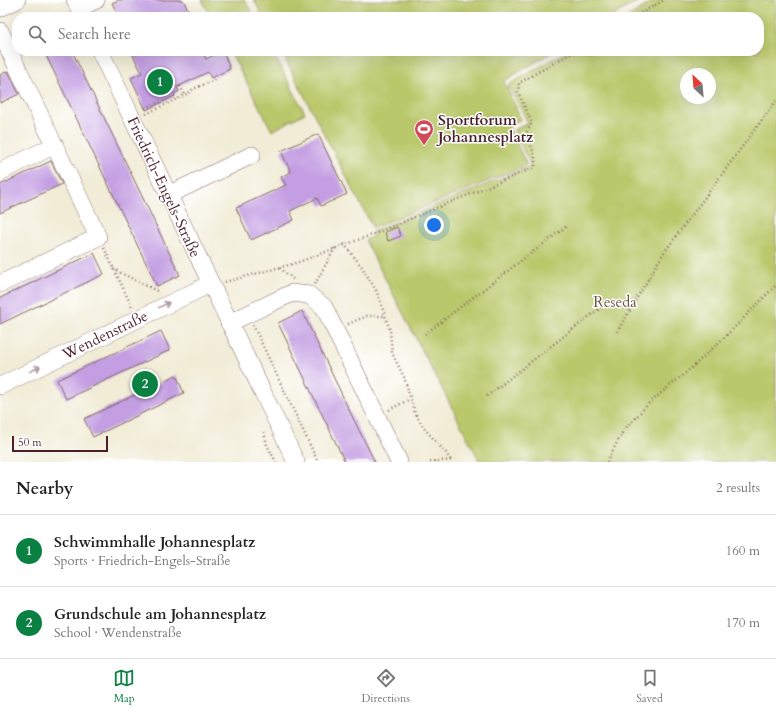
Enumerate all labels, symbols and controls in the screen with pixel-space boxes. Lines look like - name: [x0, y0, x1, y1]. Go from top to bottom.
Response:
- search box: [12, 12, 764, 56]
- icon: search: [26, 23, 48, 45]
- text: Search here: [58, 24, 131, 44]
- pin: 1: [147, 67, 173, 97]
- north arrow: [680, 68, 716, 104]
- place label: Sportforum Johannesplatz: [436, 110, 534, 147]
- street label: Friedrich-Engels-Straße: [123, 113, 205, 261]
- sports icon: Sportforum Johannesplatz: [413, 118, 435, 146]
- your location: [424, 215, 444, 235]
- park label: Reseda: [593, 292, 637, 312]
- one-way arrow: [158, 301, 170, 308]
- street label: Wendenstraße: [58, 306, 151, 365]
- one-way arrow: [29, 365, 41, 372]
- pin: 2: [132, 369, 158, 399]
- scale bar: [12, 434, 108, 453]
- text: 50 m: [18, 435, 42, 450]
- text: Nearby: [16, 477, 73, 500]
- text: 2 results: [716, 479, 760, 497]
- text: Schwimmhalle Johannesplatz: [54, 532, 255, 552]
- text: 1: [26, 542, 32, 560]
- text: 160 m: [726, 542, 760, 560]
- text: Sports · Friedrich-Engels-Straße: [54, 552, 231, 570]
- text: Grundschule am Johannesplatz: [54, 604, 266, 624]
- text: 2: [26, 614, 32, 632]
- text: 170 m: [726, 614, 760, 632]
- text: School · Wendenstraße: [54, 624, 182, 642]
- tab: Map: [113, 667, 135, 706]
- tab: Directions: [361, 667, 410, 706]
- tab: Saved: [636, 667, 663, 706]

